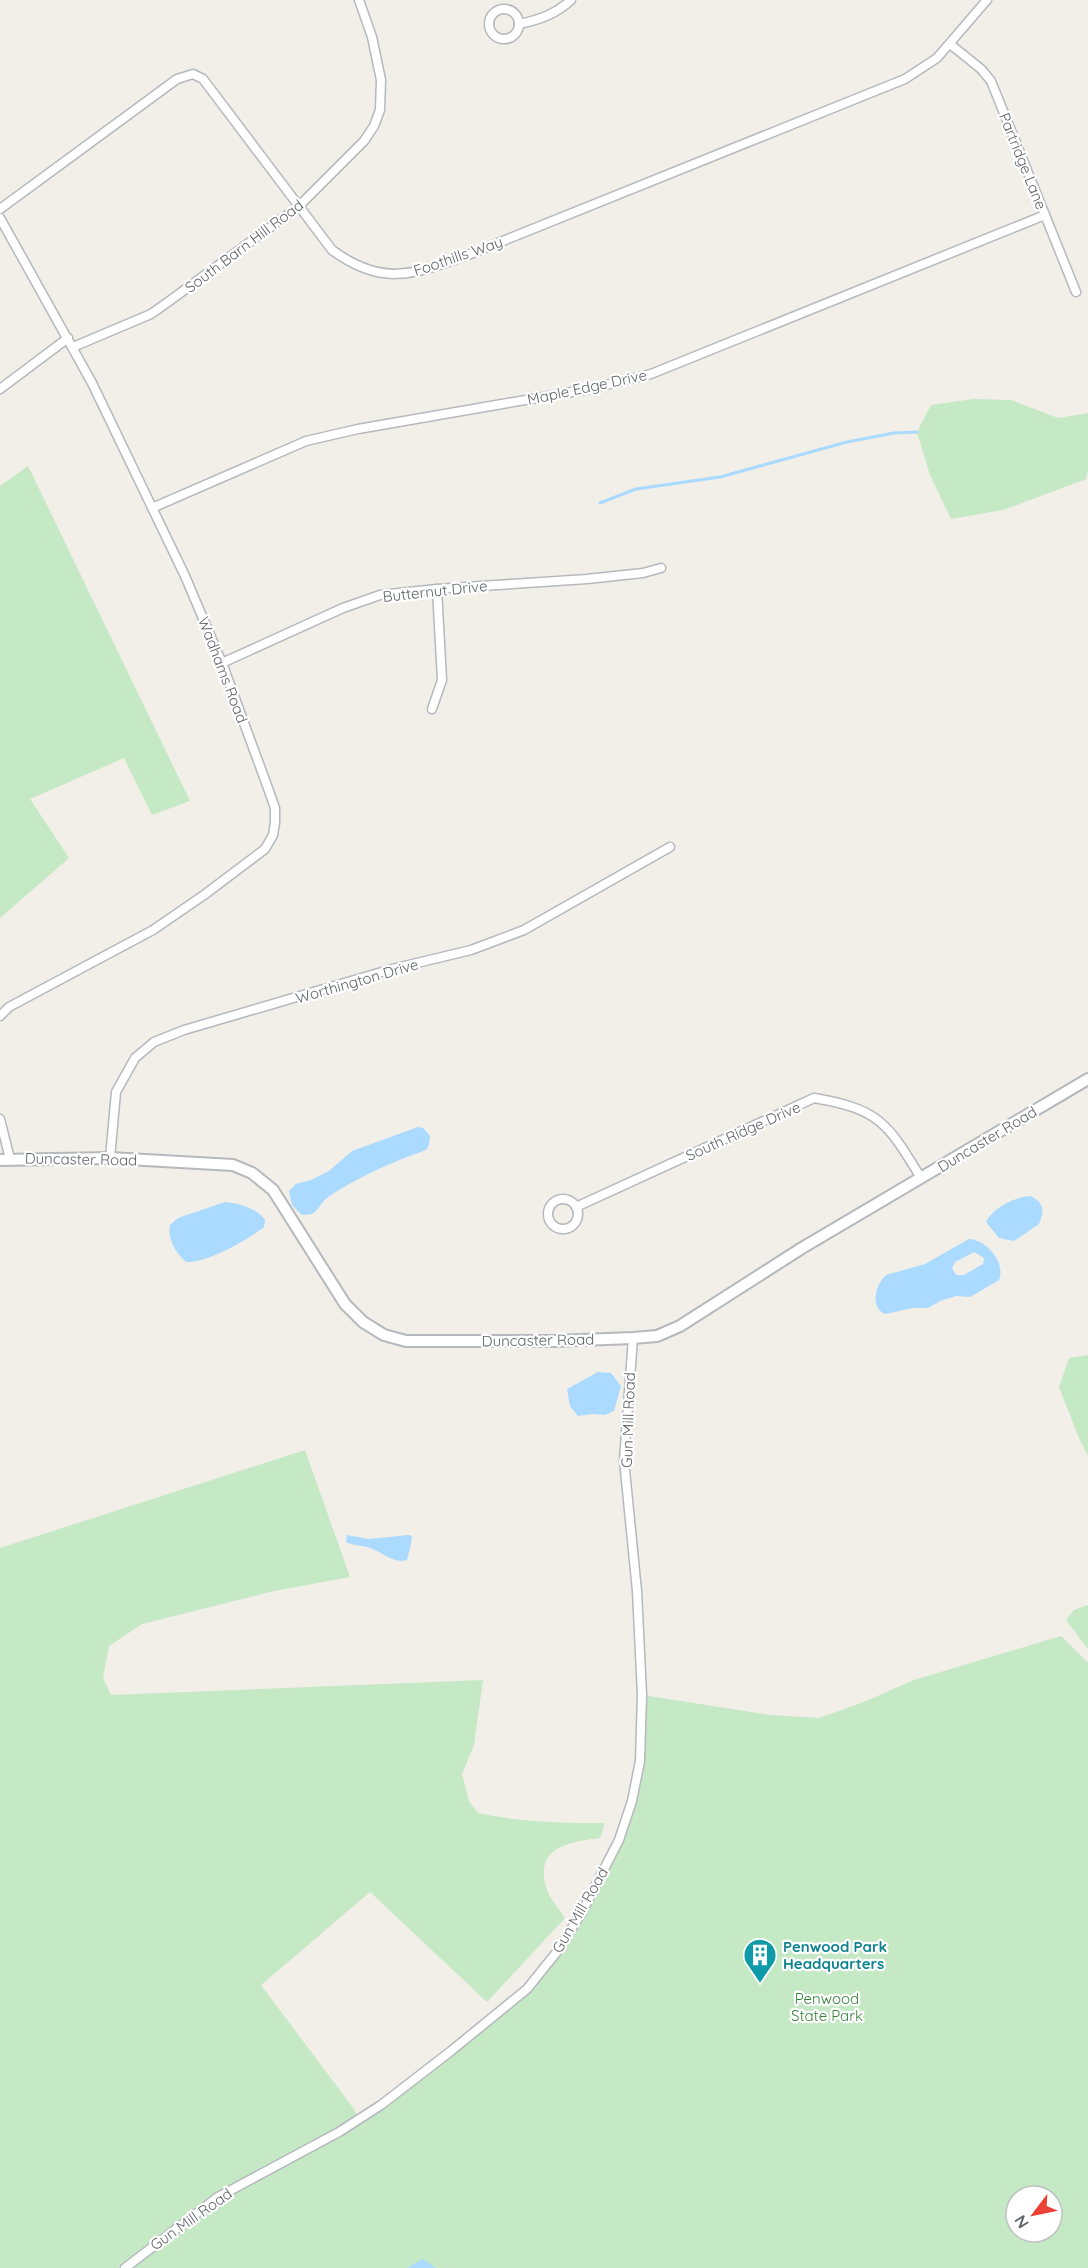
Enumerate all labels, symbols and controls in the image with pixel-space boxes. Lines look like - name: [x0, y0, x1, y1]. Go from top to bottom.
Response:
- street label: Partridge Lane: [995, 110, 1051, 212]
- street label: South Barn Hill Road: [181, 195, 307, 297]
- street label: Foothills Way: [411, 232, 505, 280]
- street label: Maple Edge Drive: [525, 365, 649, 409]
- street label: Butternut Drive: [382, 576, 488, 606]
- street label: Wadhams Road: [194, 614, 252, 726]
- street label: Worthington Drive: [293, 954, 421, 1008]
- street label: South Ridge Drive: [683, 1097, 803, 1165]
- street label: Duncaster Road: [934, 1102, 1040, 1176]
- street label: Duncaster Road: [25, 1149, 137, 1169]
- street label: Duncaster Road: [482, 1330, 594, 1350]
- street label: Gun Mill Road: [617, 1372, 639, 1468]
- street label: Gun Mill Road: [548, 1864, 612, 1956]
- building icon: Penwood Park Headquarters: [742, 1937, 778, 1984]
- place label: Penwood Park Headquarters: [783, 1937, 887, 1973]
- park label: Penwood State Park: [791, 1989, 863, 2025]
- street label: Gun Mill Road: [146, 2184, 236, 2254]
- north arrow: [1004, 2184, 1064, 2244]
- text: N: [1010, 2212, 1033, 2232]

